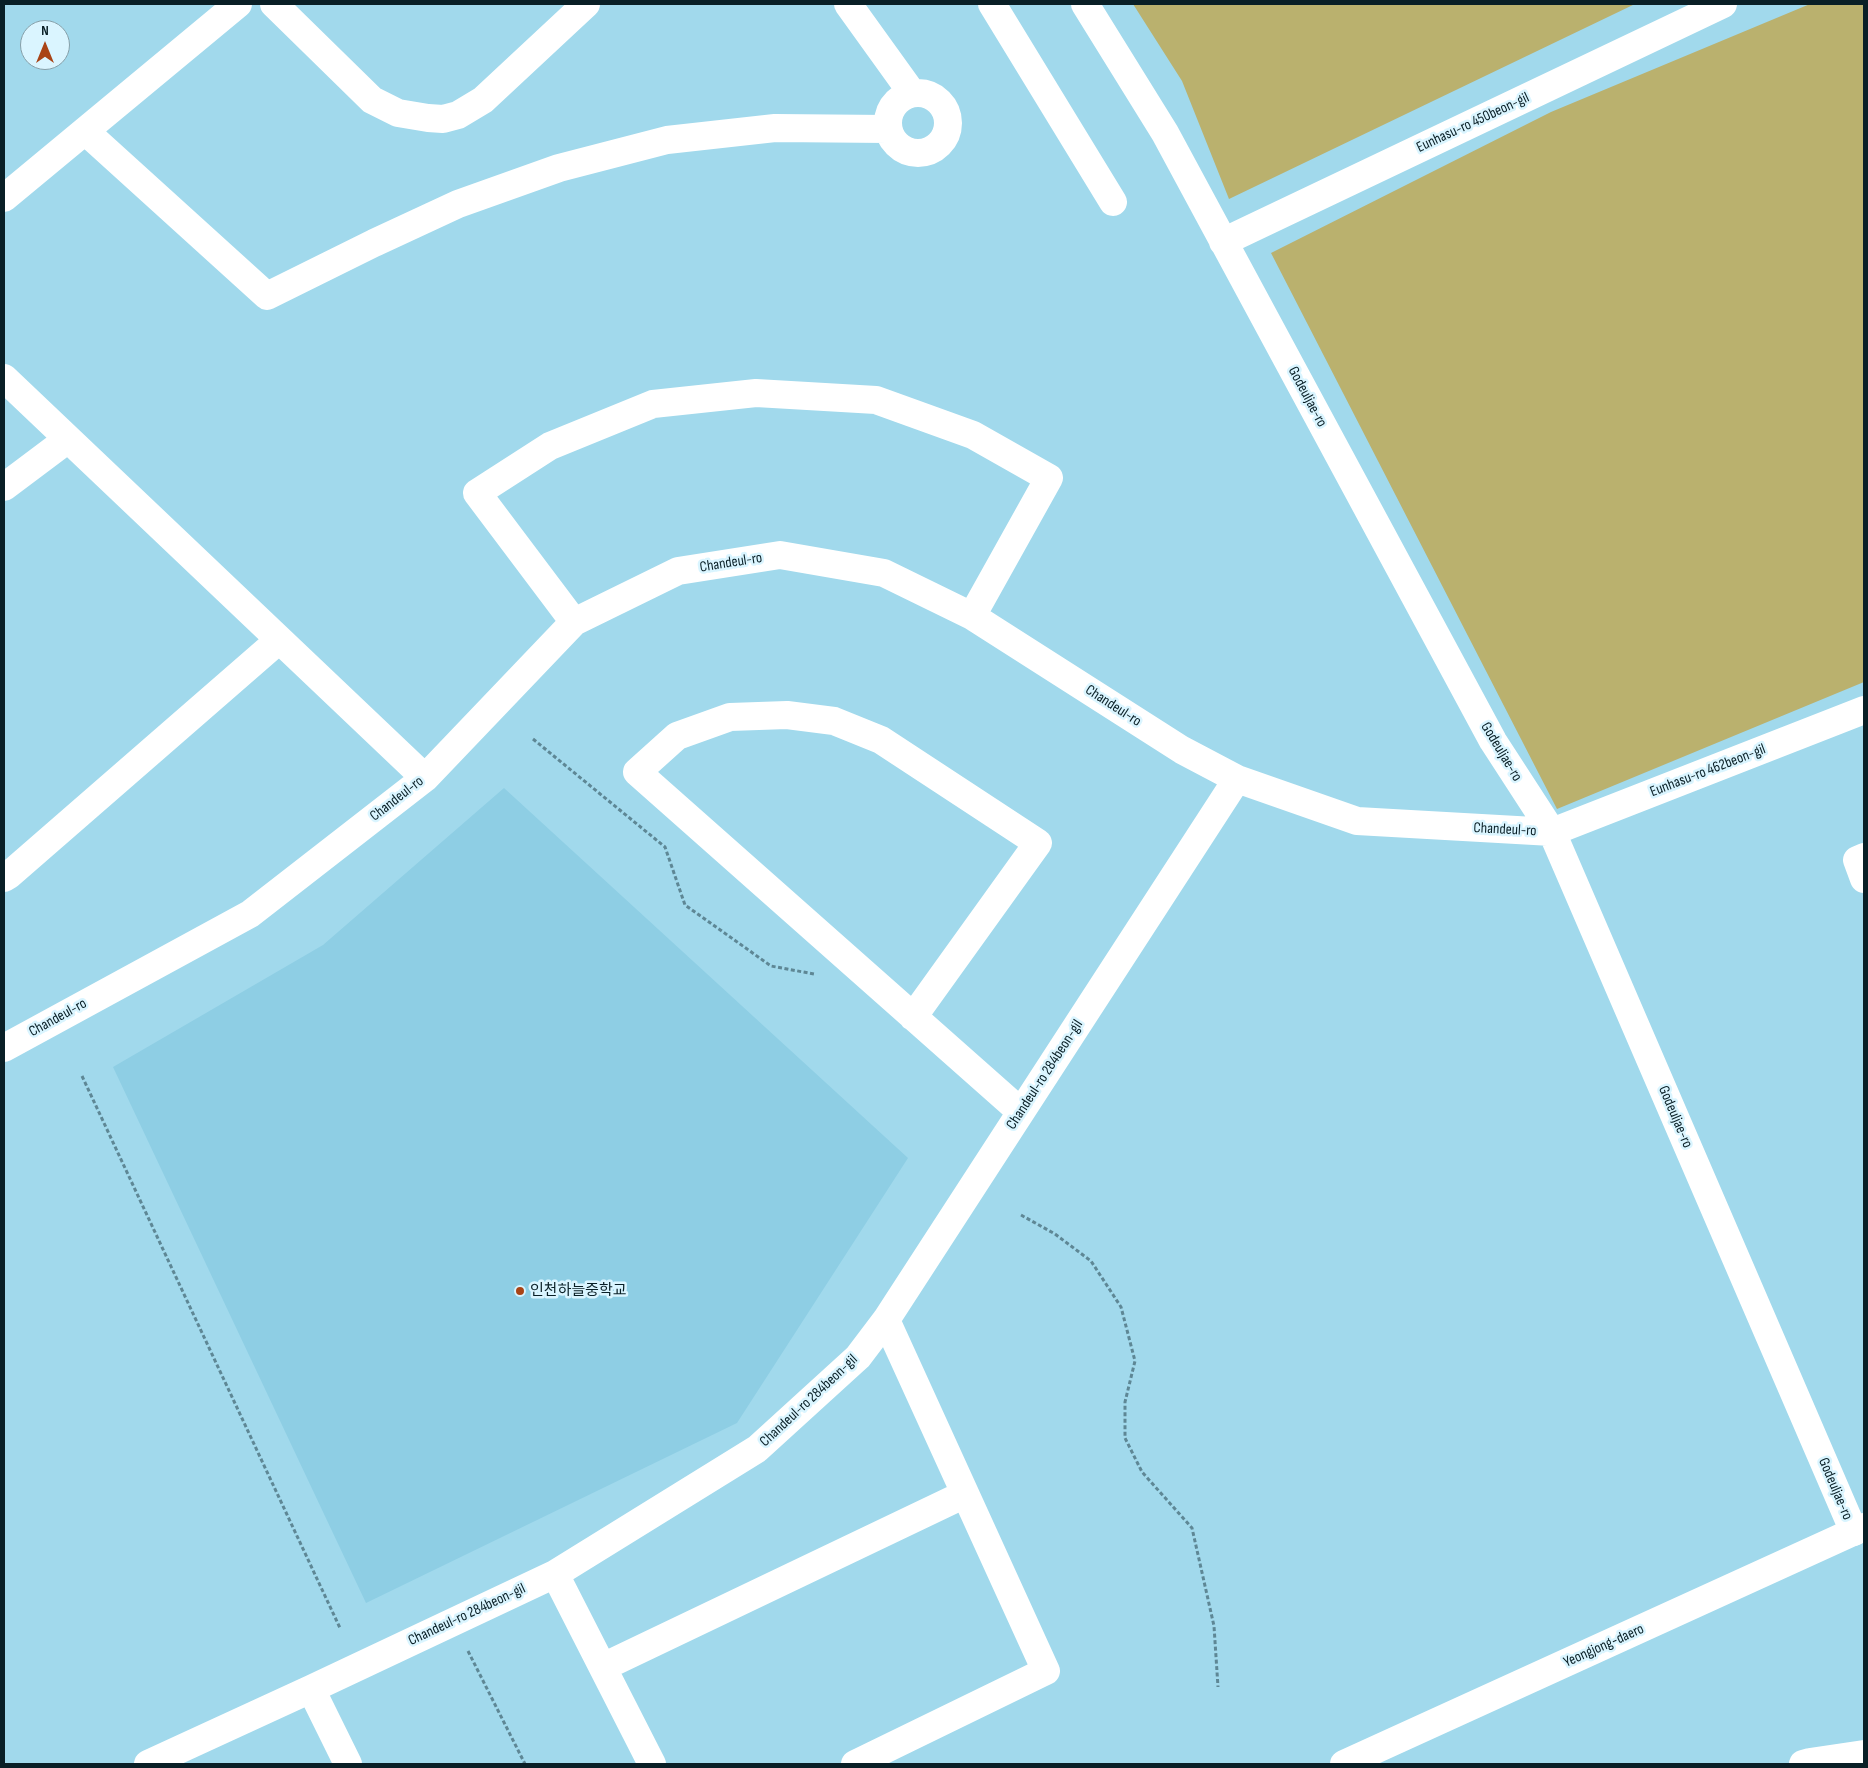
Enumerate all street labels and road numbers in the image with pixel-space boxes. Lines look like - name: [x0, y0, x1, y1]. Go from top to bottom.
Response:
- street label: Eunhasu-ro 450beon-gil: [1414, 89, 1532, 157]
- street label: Godeuljae-ro: [1284, 364, 1330, 430]
- street label: Chandeul-ro: [698, 549, 764, 577]
- street label: Chandeul-ro: [1082, 681, 1144, 731]
- street label: Godeuljae-ro: [1476, 719, 1526, 785]
- street label: Eunhasu-ro 462beon-gil: [1648, 741, 1768, 801]
- street label: Chandeul-ro: [367, 773, 427, 825]
- street label: Chandeul-ro: [1473, 819, 1537, 841]
- street label: Chandeul-ro: [26, 995, 90, 1041]
- street label: Chandeul-ro 284beon-gil: [1003, 1017, 1087, 1133]
- street label: Godeuljae-ro: [1654, 1083, 1696, 1151]
- street label: Chandeul-ro 284beon-gil: [756, 1351, 862, 1451]
- street label: Godeuljae-ro: [1814, 1455, 1856, 1523]
- street label: Chandeul-ro 284beon-gil: [406, 1580, 528, 1650]
- street label: Yeongjong-daero: [1561, 1620, 1647, 1672]

